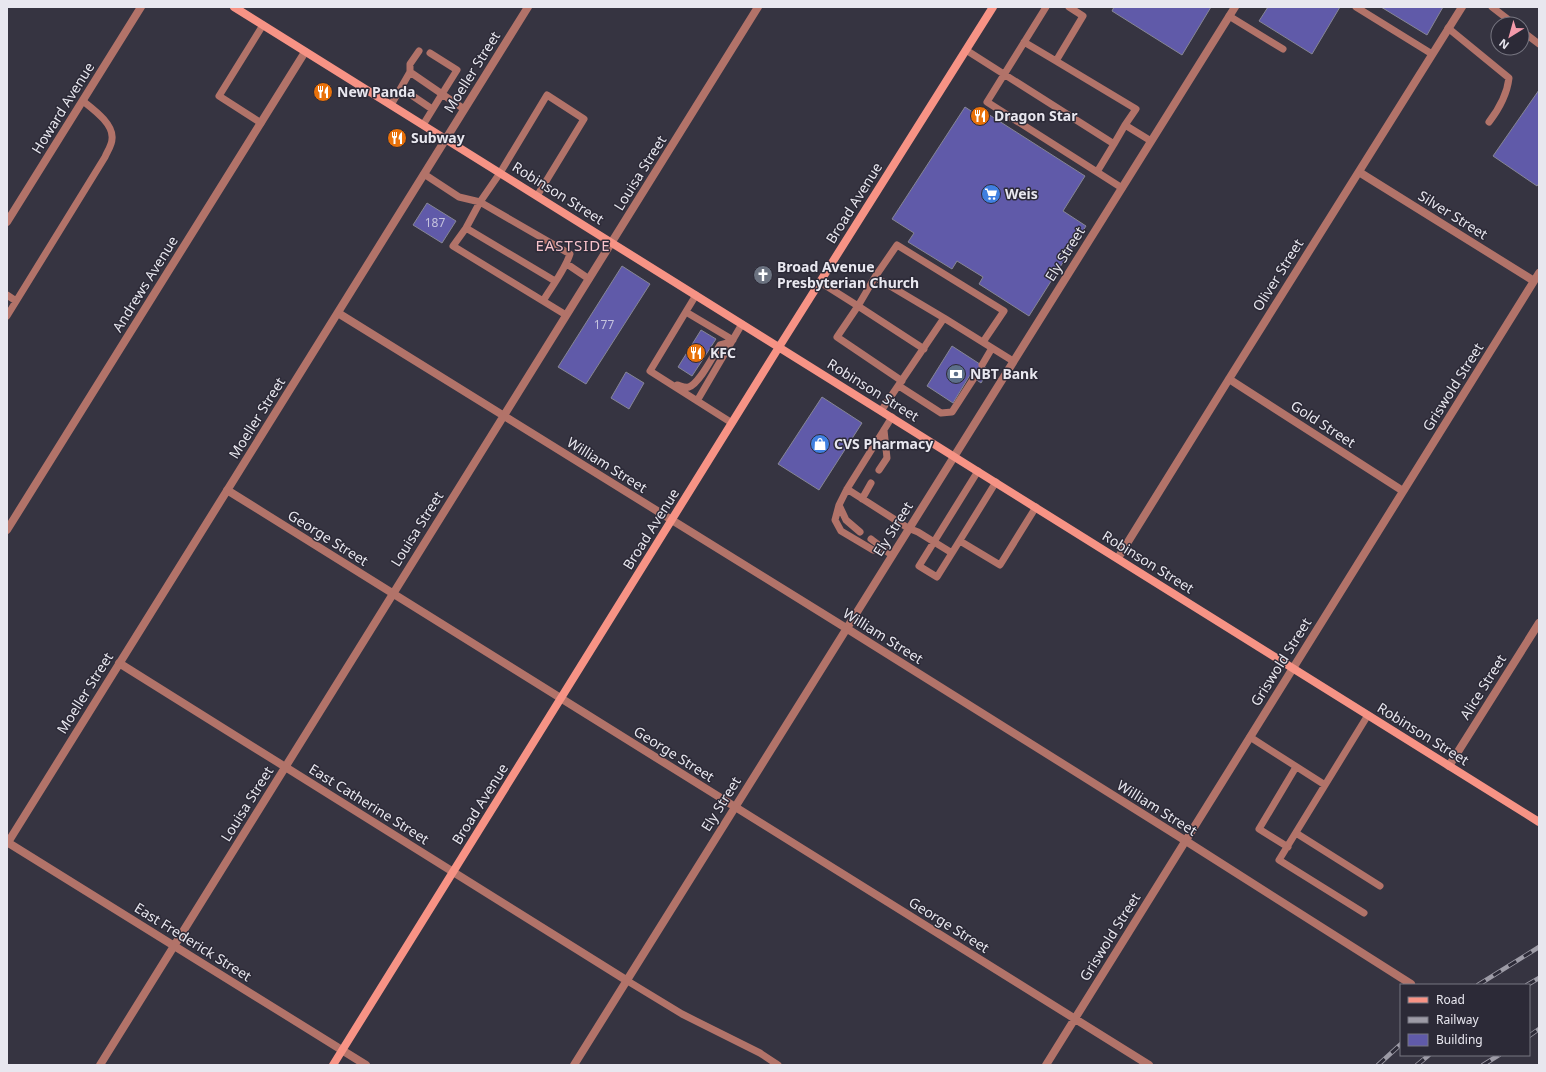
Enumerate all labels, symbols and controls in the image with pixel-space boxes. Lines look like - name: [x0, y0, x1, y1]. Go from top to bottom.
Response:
- north arrow: [1490, 16, 1530, 56]
- street label: Moeller Street: [439, 27, 504, 116]
- text: N: [1496, 36, 1512, 53]
- street label: Howard Avenue: [27, 58, 98, 157]
- restaurant icon: New Panda: [312, 81, 334, 103]
- place label: New Panda: [337, 82, 416, 101]
- restaurant icon: Dragon Star: [969, 105, 991, 127]
- place label: Dragon Star: [994, 106, 1078, 125]
- restaurant icon: Subway: [386, 127, 408, 149]
- place label: Subway: [411, 128, 465, 147]
- street label: Louisa Street: [609, 132, 670, 214]
- street label: Robinson Street: [509, 157, 608, 228]
- street label: Broad Avenue: [821, 158, 886, 247]
- supermarket icon: Weis: [980, 183, 1002, 205]
- place label: Weis: [1005, 184, 1038, 203]
- street label: Silver Street: [1415, 186, 1492, 243]
- house number: 187: [425, 214, 445, 231]
- street label: Ely Street: [1040, 223, 1089, 285]
- street label: Andrews Avenue: [107, 232, 182, 335]
- district label: EASTSIDE: [535, 235, 611, 255]
- street label: Oliver Street: [1248, 235, 1307, 314]
- place label: Broad Avenue Presbyterian Church: [777, 257, 919, 292]
- church icon: Broad Avenue Presbyterian Church: [752, 264, 774, 286]
- house number: 177: [594, 316, 614, 333]
- street label: Griswold Street: [1418, 339, 1487, 434]
- restaurant icon: KFC: [685, 342, 707, 364]
- place label: KFC: [710, 343, 736, 362]
- street label: Robinson Street: [824, 354, 923, 425]
- bank icon: NBT Bank: [945, 363, 967, 385]
- place label: NBT Bank: [970, 364, 1038, 383]
- street label: Moeller Street: [224, 373, 289, 462]
- street label: Gold Street: [1287, 396, 1359, 452]
- street label: William Street: [564, 432, 651, 497]
- shop icon: CVS Pharmacy: [809, 433, 831, 455]
- place label: CVS Pharmacy: [834, 434, 933, 453]
- street label: Broad Avenue: [618, 484, 683, 573]
- street label: Louisa Street: [386, 488, 447, 570]
- street label: Ely Street: [868, 498, 917, 560]
- street label: George Street: [284, 505, 372, 570]
- street label: Robinson Street: [1099, 526, 1198, 597]
- street label: William Street: [840, 603, 927, 668]
- street label: Griswold Street: [1246, 614, 1315, 709]
- street label: Moeller Street: [52, 648, 117, 737]
- street label: Alice Street: [1455, 651, 1510, 723]
- street label: Robinson Street: [1374, 698, 1473, 769]
- street label: George Street: [630, 721, 718, 786]
- street label: East Catherine Street: [306, 759, 433, 848]
- street label: Broad Avenue: [447, 759, 512, 848]
- street label: Louisa Street: [216, 763, 277, 845]
- street label: Ely Street: [696, 773, 745, 835]
- street label: William Street: [1114, 775, 1201, 840]
- street label: Griswold Street: [1075, 889, 1144, 984]
- street label: George Street: [905, 892, 993, 957]
- street label: East Frederick Street: [131, 898, 255, 985]
- legend: [1400, 984, 1530, 1056]
- text: Road: [1436, 991, 1465, 1008]
- text: Railway: [1436, 1011, 1480, 1028]
- text: Building: [1436, 1031, 1483, 1048]

